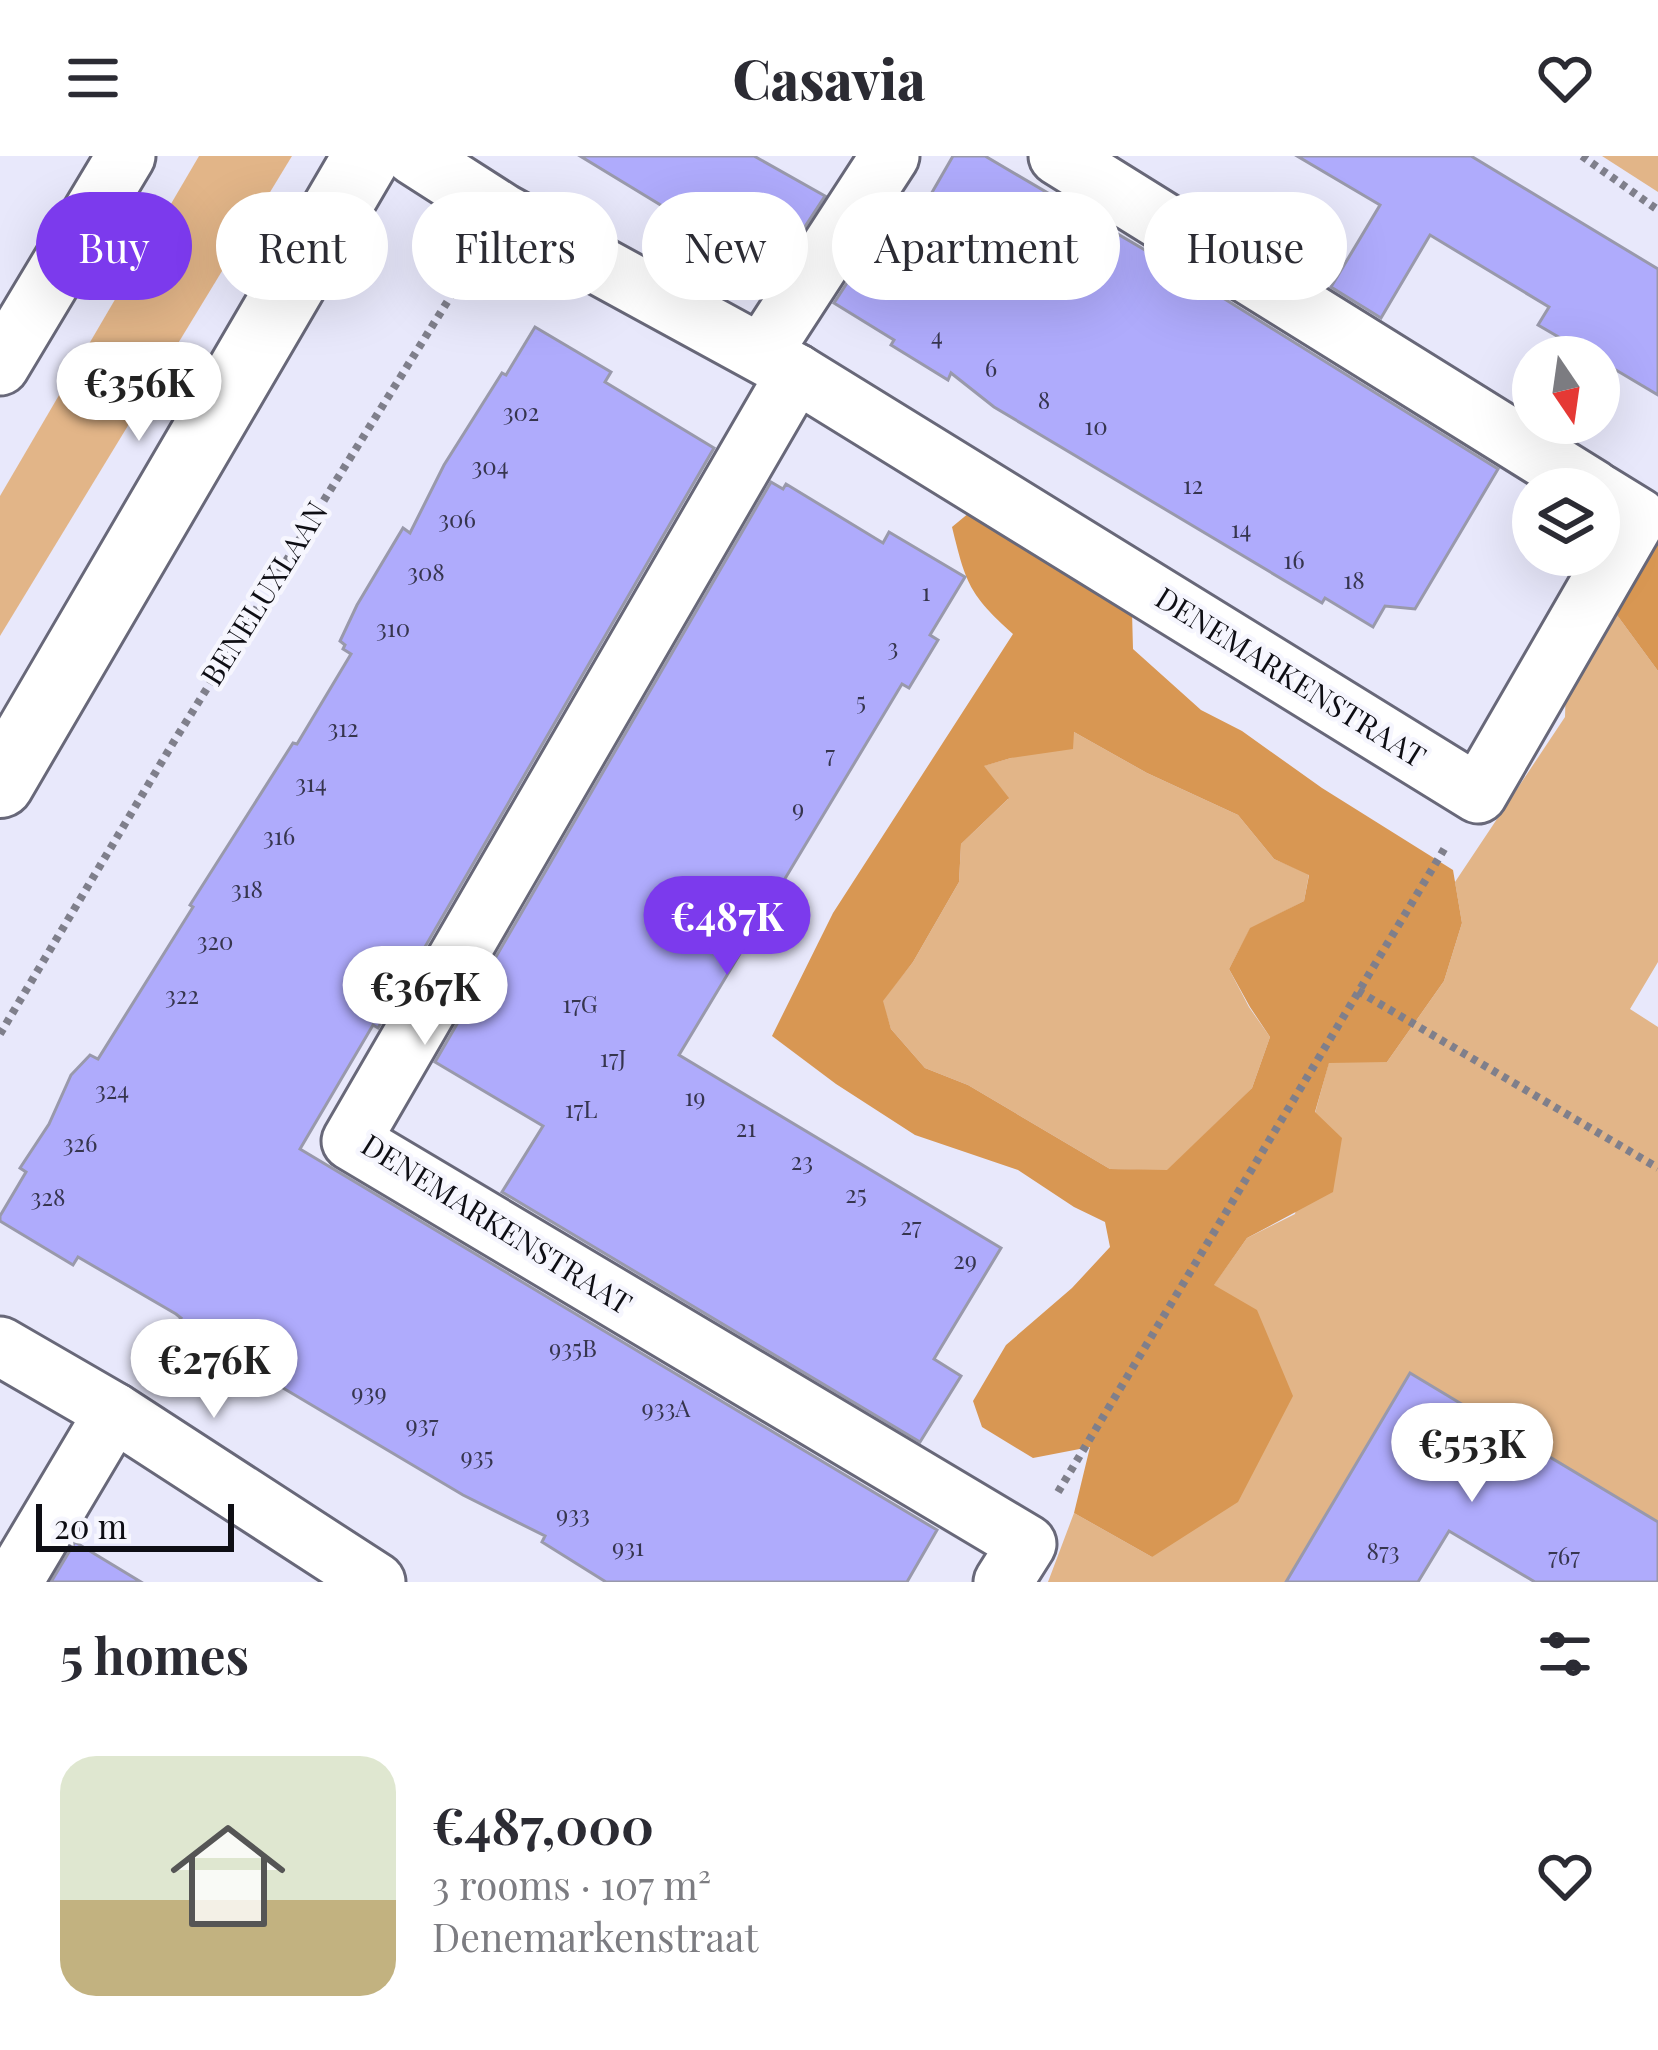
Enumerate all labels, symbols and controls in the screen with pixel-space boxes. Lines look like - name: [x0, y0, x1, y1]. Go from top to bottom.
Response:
- text: Casavia: [732, 42, 926, 114]
- icon: menu: [60, 45, 126, 111]
- icon: heart: [1532, 45, 1598, 111]
- chip: Buy: [36, 192, 192, 300]
- chip: Rent: [216, 192, 388, 300]
- chip: Filters: [412, 192, 618, 300]
- chip: New: [642, 192, 808, 300]
- chip: Apartment: [832, 192, 1120, 300]
- chip: House: [1144, 192, 1347, 300]
- house number: 4: [931, 319, 943, 351]
- north arrow: [1512, 336, 1620, 444]
- map controls: [1512, 336, 1620, 576]
- pin: €356K: [55, 342, 223, 444]
- house number: 6: [985, 351, 997, 383]
- text: €356K: [84, 355, 194, 407]
- house number: 8: [1038, 383, 1050, 415]
- house number: 302: [503, 395, 539, 427]
- house number: 10: [1084, 409, 1108, 441]
- house number: 304: [471, 449, 509, 481]
- house number: 12: [1183, 468, 1203, 500]
- button: layers: [1512, 468, 1620, 576]
- street label: BENELUXLAAN: [191, 494, 336, 692]
- house number: 306: [438, 502, 476, 534]
- house number: 14: [1231, 512, 1251, 544]
- house number: 16: [1283, 543, 1305, 575]
- house number: 308: [407, 555, 445, 587]
- house number: 18: [1343, 563, 1365, 595]
- house number: 1: [922, 575, 931, 607]
- street label: DENEMARKENSTRAAT: [1148, 577, 1434, 776]
- house number: 310: [376, 611, 410, 643]
- house number: 3: [888, 630, 898, 662]
- house number: 5: [856, 684, 866, 716]
- house number: 312: [327, 711, 359, 743]
- house number: 7: [825, 737, 835, 769]
- house number: 314: [295, 766, 327, 798]
- house number: 9: [792, 791, 804, 823]
- house number: 316: [263, 819, 295, 851]
- house number: 318: [231, 872, 263, 904]
- pin: €487K: [643, 876, 811, 978]
- text: €487K: [671, 889, 783, 941]
- house number: 320: [197, 924, 233, 956]
- pin: €367K: [341, 946, 509, 1048]
- text: €367K: [370, 959, 480, 1011]
- house number: 322: [165, 978, 199, 1010]
- house number: 17G: [562, 987, 598, 1019]
- house number: 17J: [600, 1041, 626, 1073]
- house number: 324: [95, 1073, 129, 1105]
- house number: 19: [684, 1080, 706, 1112]
- house number: 17L: [565, 1092, 597, 1124]
- house number: 21: [736, 1111, 756, 1143]
- street label: DENEMARKENSTRAAT: [354, 1124, 640, 1323]
- house number: 326: [63, 1126, 97, 1158]
- house number: 23: [791, 1144, 813, 1176]
- house number: 25: [845, 1177, 867, 1209]
- house number: 328: [31, 1180, 65, 1212]
- house number: 27: [900, 1209, 922, 1241]
- house number: 29: [953, 1243, 977, 1275]
- pin: €276K: [130, 1319, 298, 1421]
- house number: 935B: [549, 1331, 597, 1363]
- text: €276K: [158, 1332, 270, 1384]
- house number: 939: [351, 1375, 387, 1407]
- house number: 933A: [642, 1391, 691, 1423]
- pin: €553K: [1388, 1403, 1556, 1505]
- house number: 937: [406, 1407, 439, 1439]
- text: €553K: [1418, 1416, 1526, 1468]
- house number: 935: [461, 1439, 494, 1471]
- house number: 933: [556, 1497, 590, 1529]
- scale bar: [36, 1498, 234, 1551]
- text: 20 m: [54, 1503, 127, 1547]
- house number: 931: [612, 1530, 644, 1562]
- house number: 873: [1366, 1534, 1400, 1566]
- house number: 767: [1548, 1539, 1580, 1571]
- text: 5 homes: [60, 1620, 249, 1688]
- icon: filters: [1532, 1621, 1598, 1687]
- text: €487,000: [432, 1790, 654, 1858]
- icon: home: [156, 1804, 300, 1948]
- icon: heart: [1532, 1843, 1598, 1909]
- text: 3 rooms · 107 m²: [432, 1858, 711, 1910]
- text: Denemarkenstraat: [432, 1910, 758, 1962]

